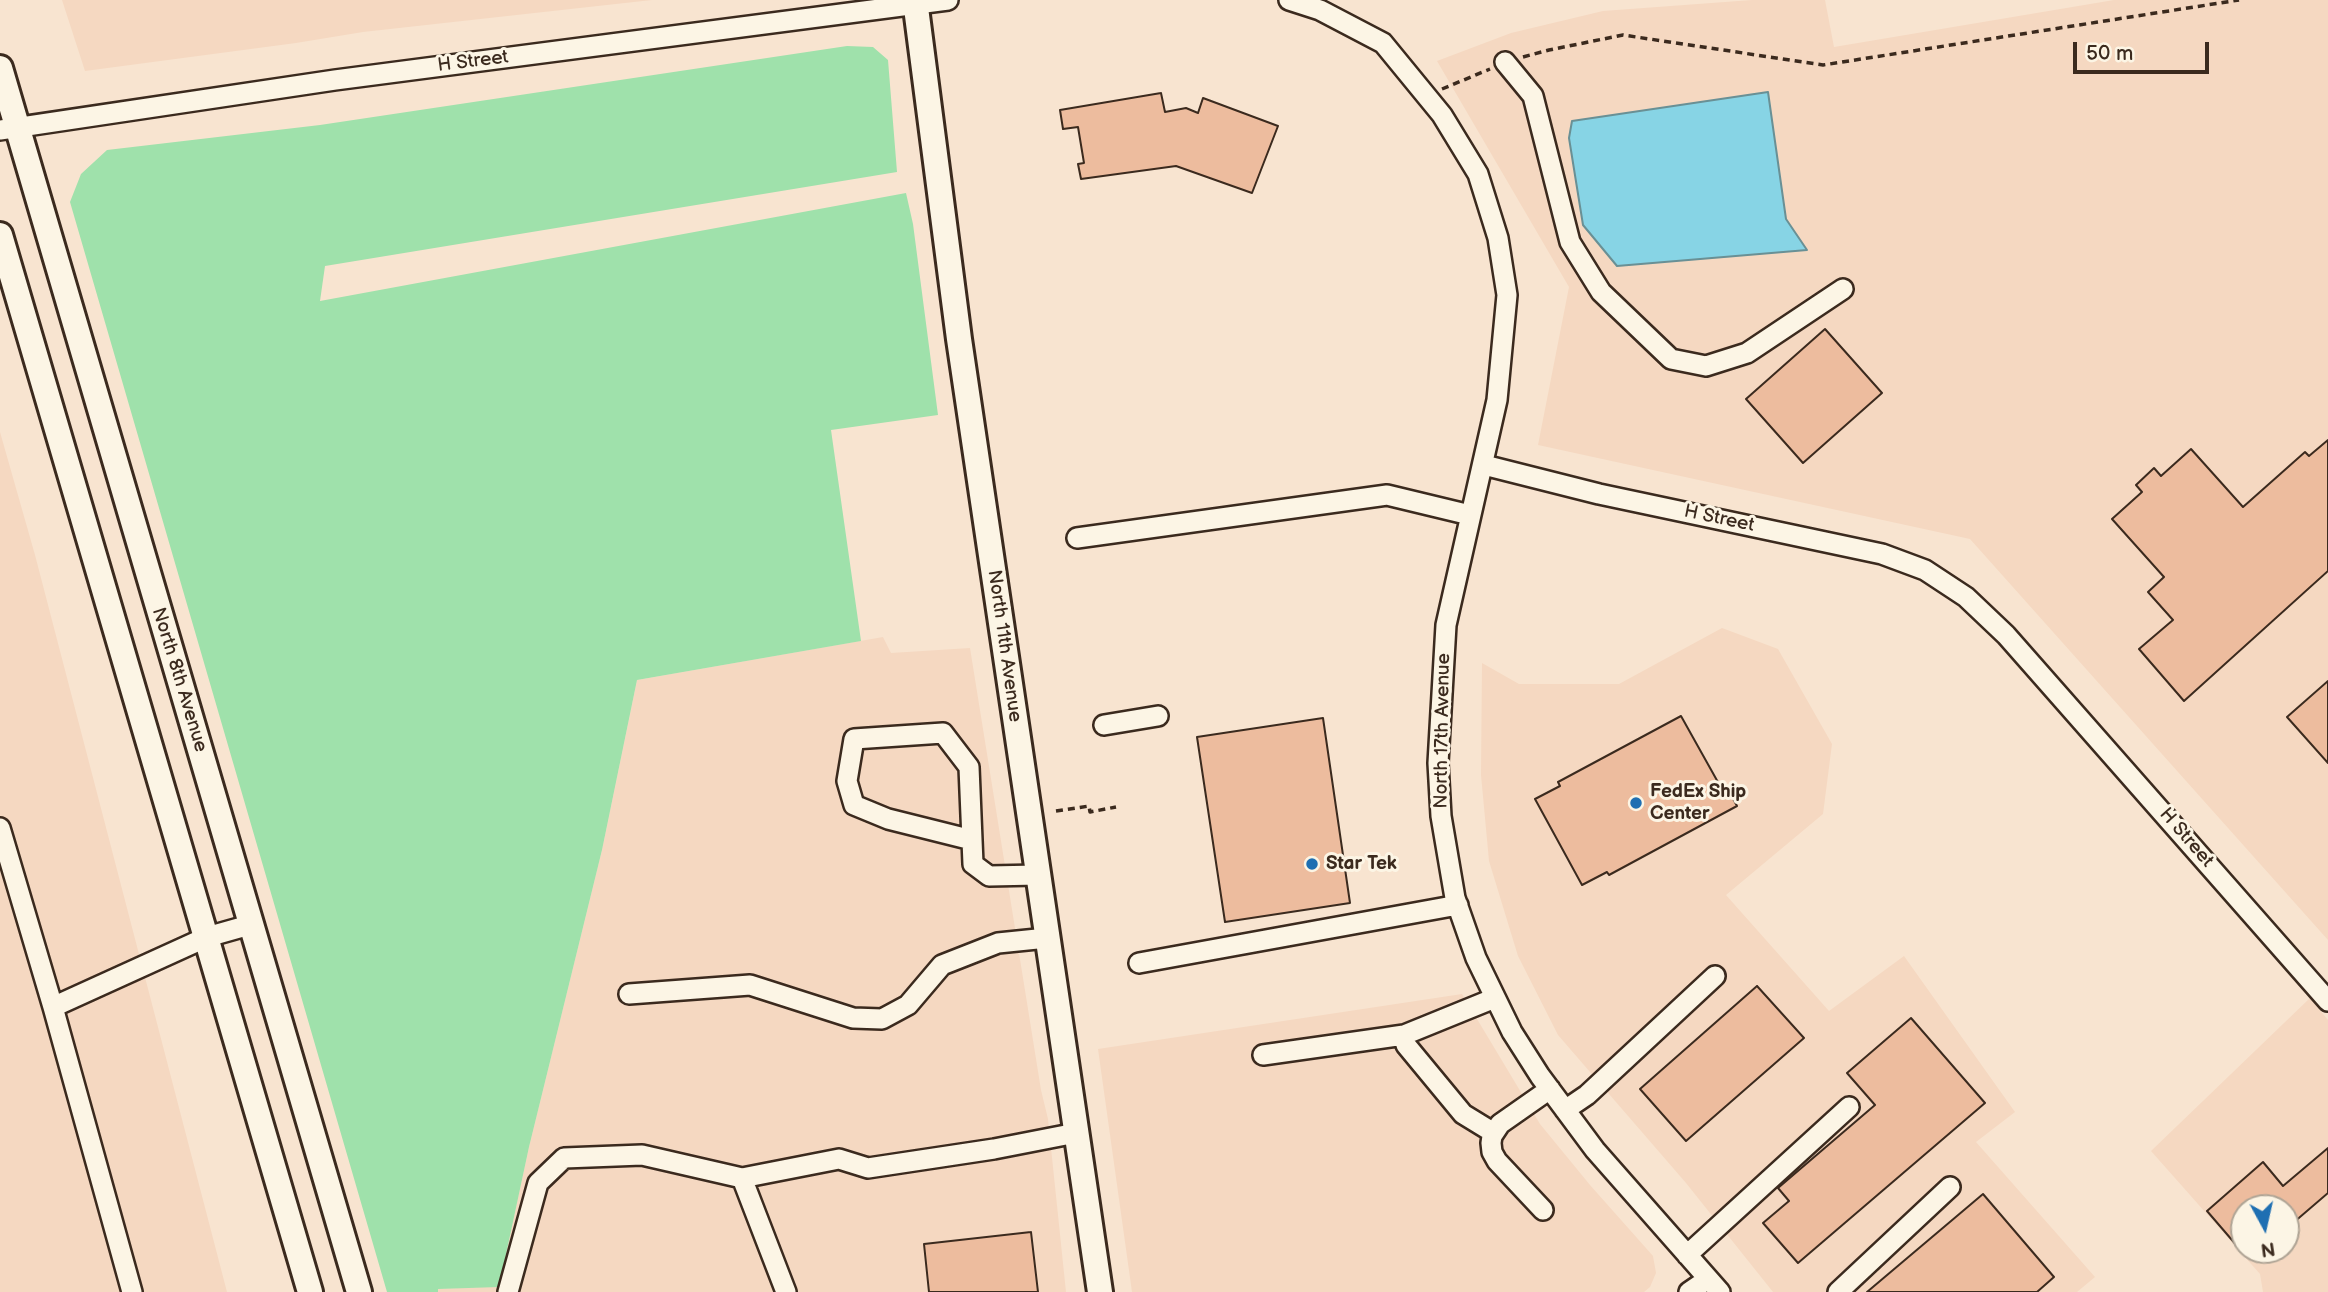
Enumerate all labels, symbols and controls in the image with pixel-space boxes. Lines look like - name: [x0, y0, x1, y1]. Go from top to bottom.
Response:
- scale bar: [2076, 28, 2212, 72]
- text: 50 m: [2086, 41, 2133, 66]
- street label: H Street: [436, 46, 510, 78]
- street label: H Street: [1682, 500, 1756, 538]
- street label: North 11th Avenue: [982, 568, 1026, 724]
- street label: North 8th Avenue: [146, 605, 212, 755]
- street label: North 17th Avenue: [1430, 653, 1456, 809]
- place label: FedEx Ship Center: [1650, 781, 1746, 825]
- marker: FedEx Ship Center: [1628, 795, 1644, 811]
- street label: H Street: [2154, 804, 2218, 872]
- place label: Star Tek: [1326, 853, 1397, 875]
- marker: Star Tek: [1304, 856, 1320, 872]
- north arrow: [2230, 1194, 2300, 1264]
- text: N: [2259, 1236, 2276, 1261]

